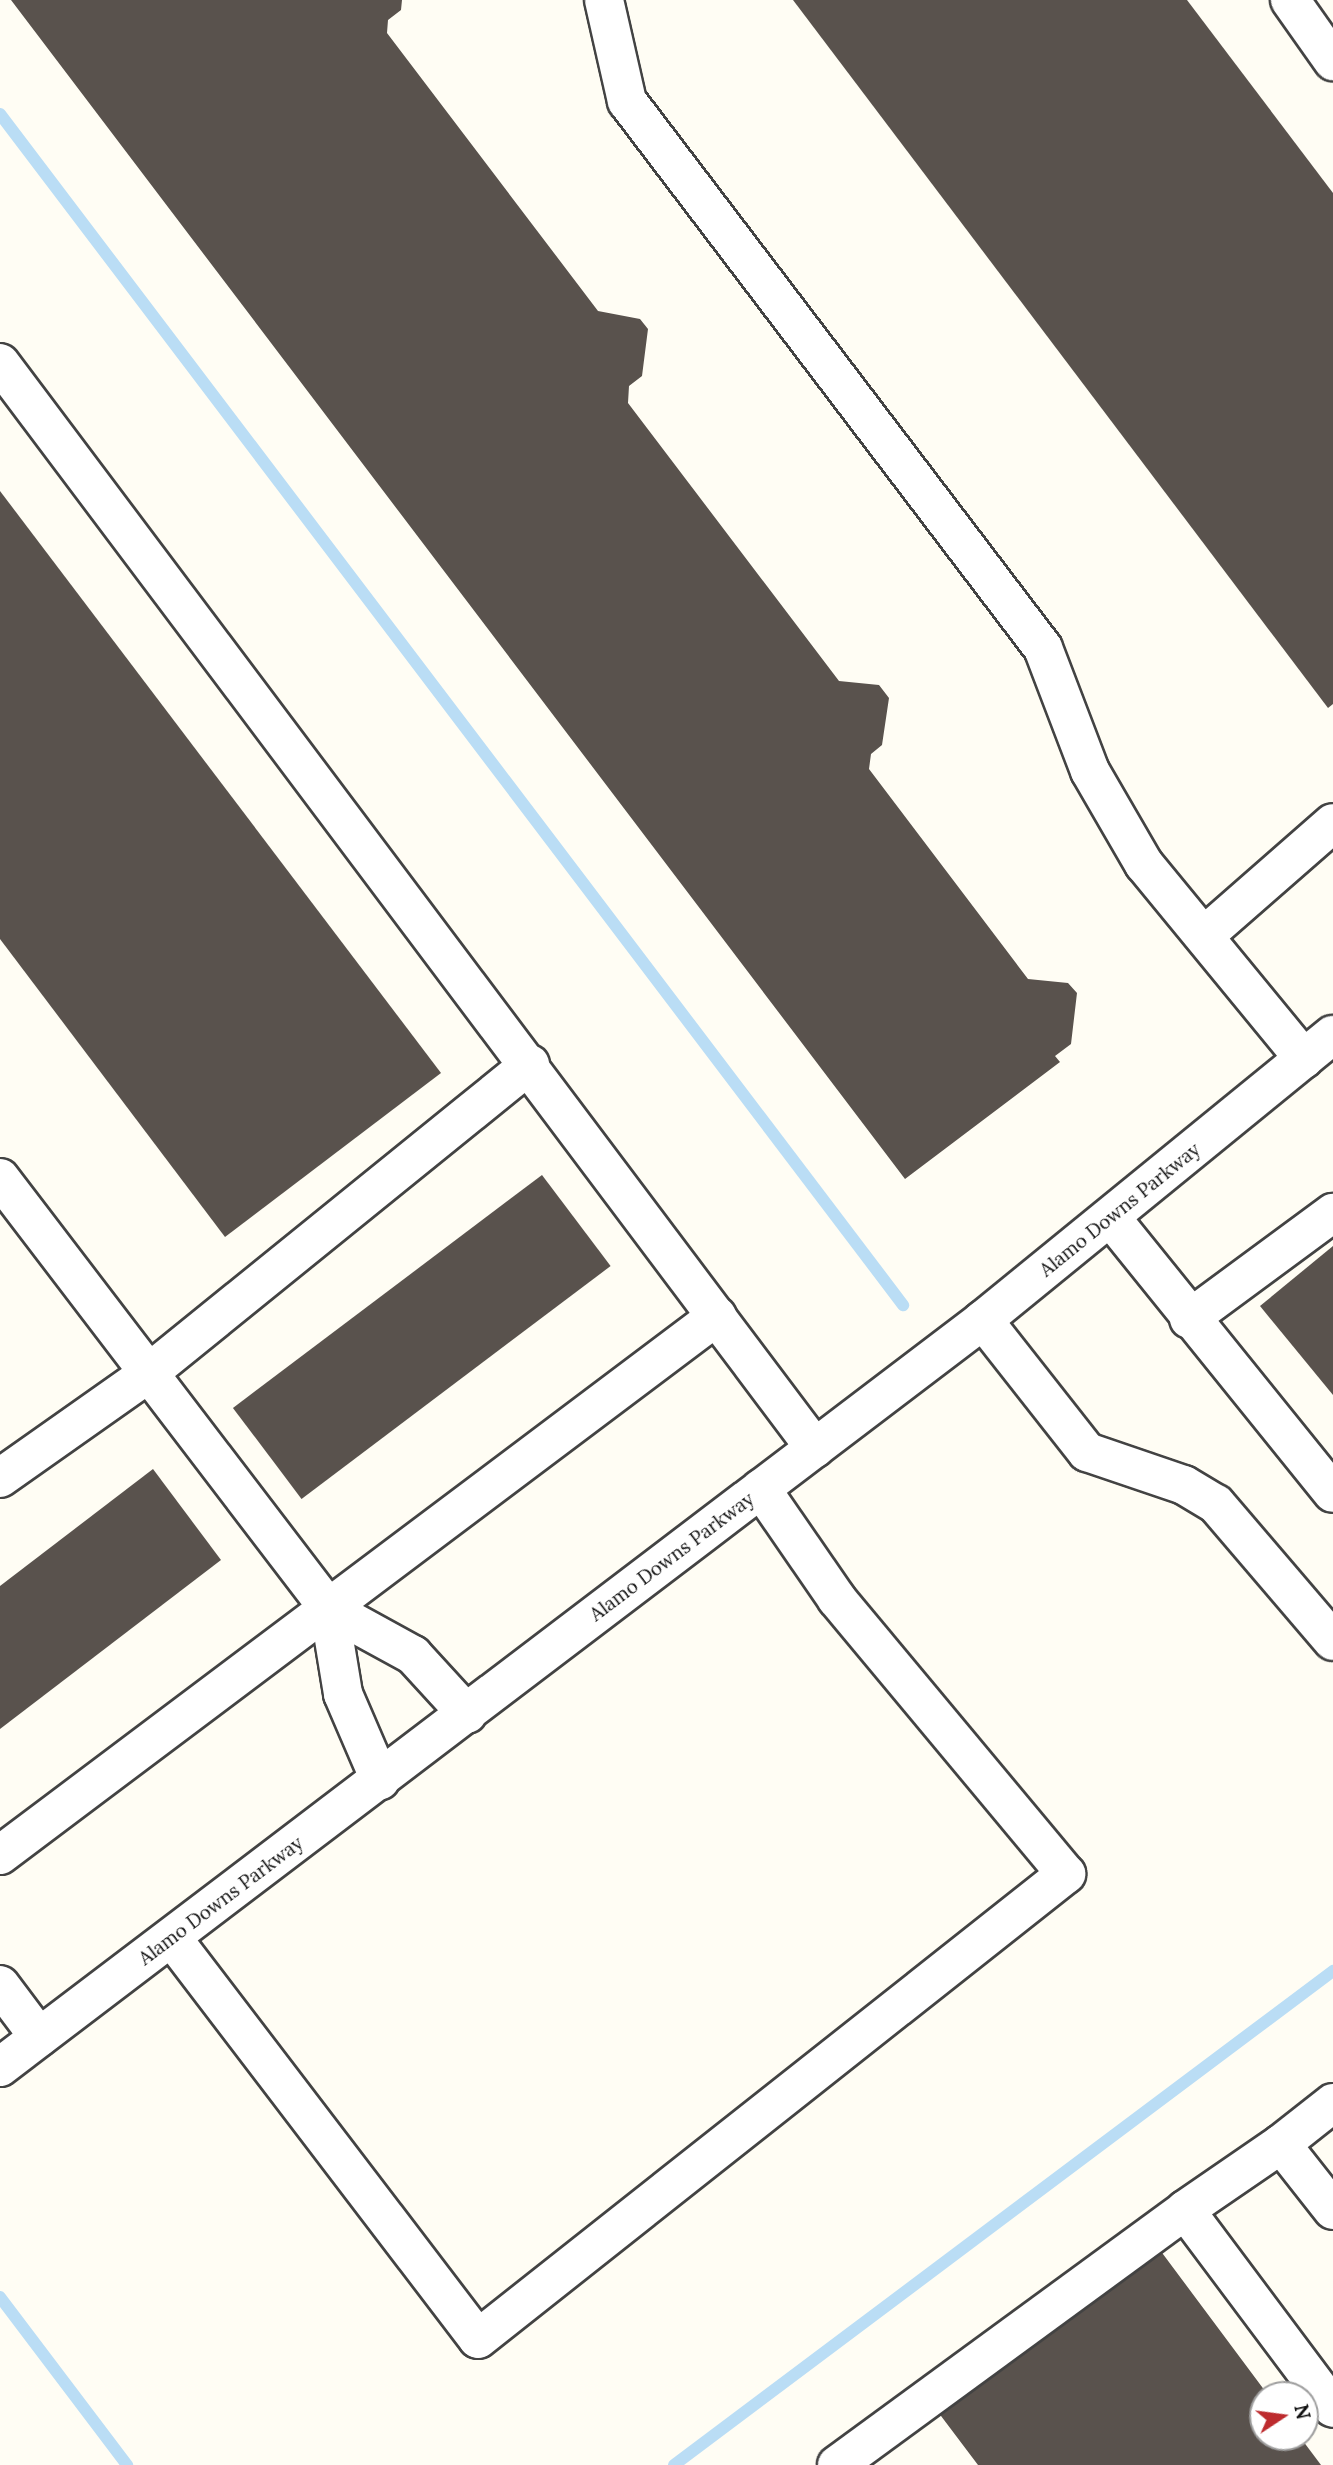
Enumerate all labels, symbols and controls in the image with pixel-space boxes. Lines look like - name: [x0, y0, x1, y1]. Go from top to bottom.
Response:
- street label: Alamo Downs Parkway: [1035, 1138, 1205, 1282]
- street label: Alamo Downs Parkway: [585, 1488, 759, 1626]
- street label: Alamo Downs Parkway: [134, 1832, 308, 1970]
- north arrow: [1249, 2381, 1319, 2451]
- text: N: [1289, 2402, 1316, 2422]

